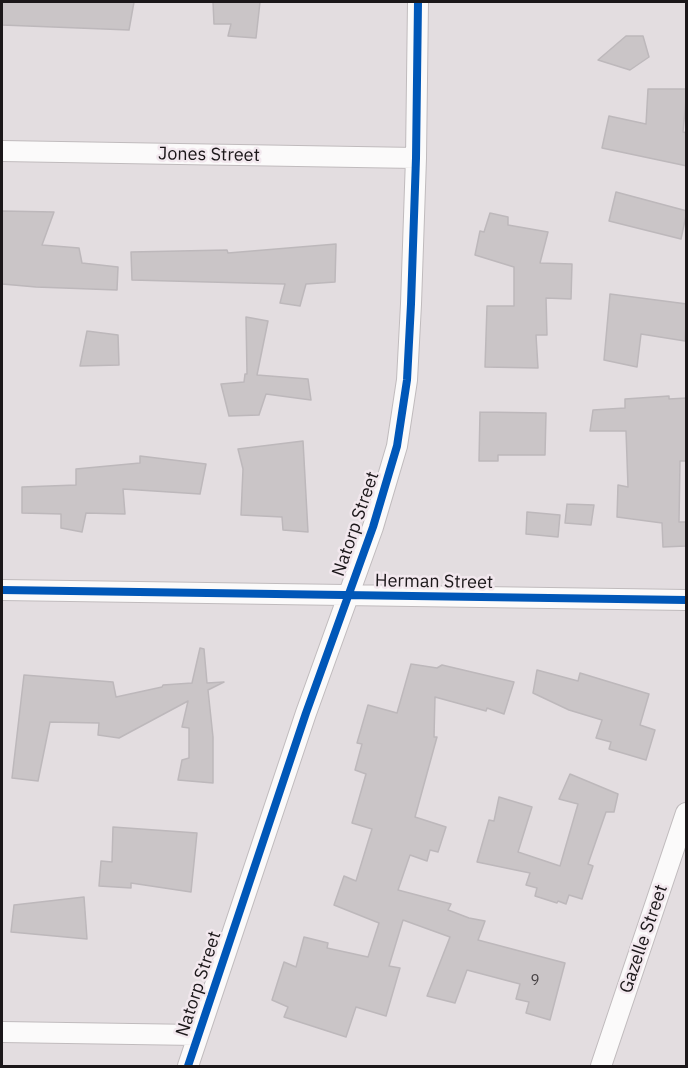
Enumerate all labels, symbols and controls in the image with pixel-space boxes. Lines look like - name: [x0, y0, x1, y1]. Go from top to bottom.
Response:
- street label: Jones Street: [158, 143, 260, 167]
- street label: Natorp Street: [328, 469, 384, 579]
- street label: Herman Street: [375, 570, 493, 594]
- street label: Gazelle Street: [615, 882, 673, 996]
- street label: Natorp Street: [172, 929, 226, 1039]
- house number: 9: [531, 972, 539, 990]

